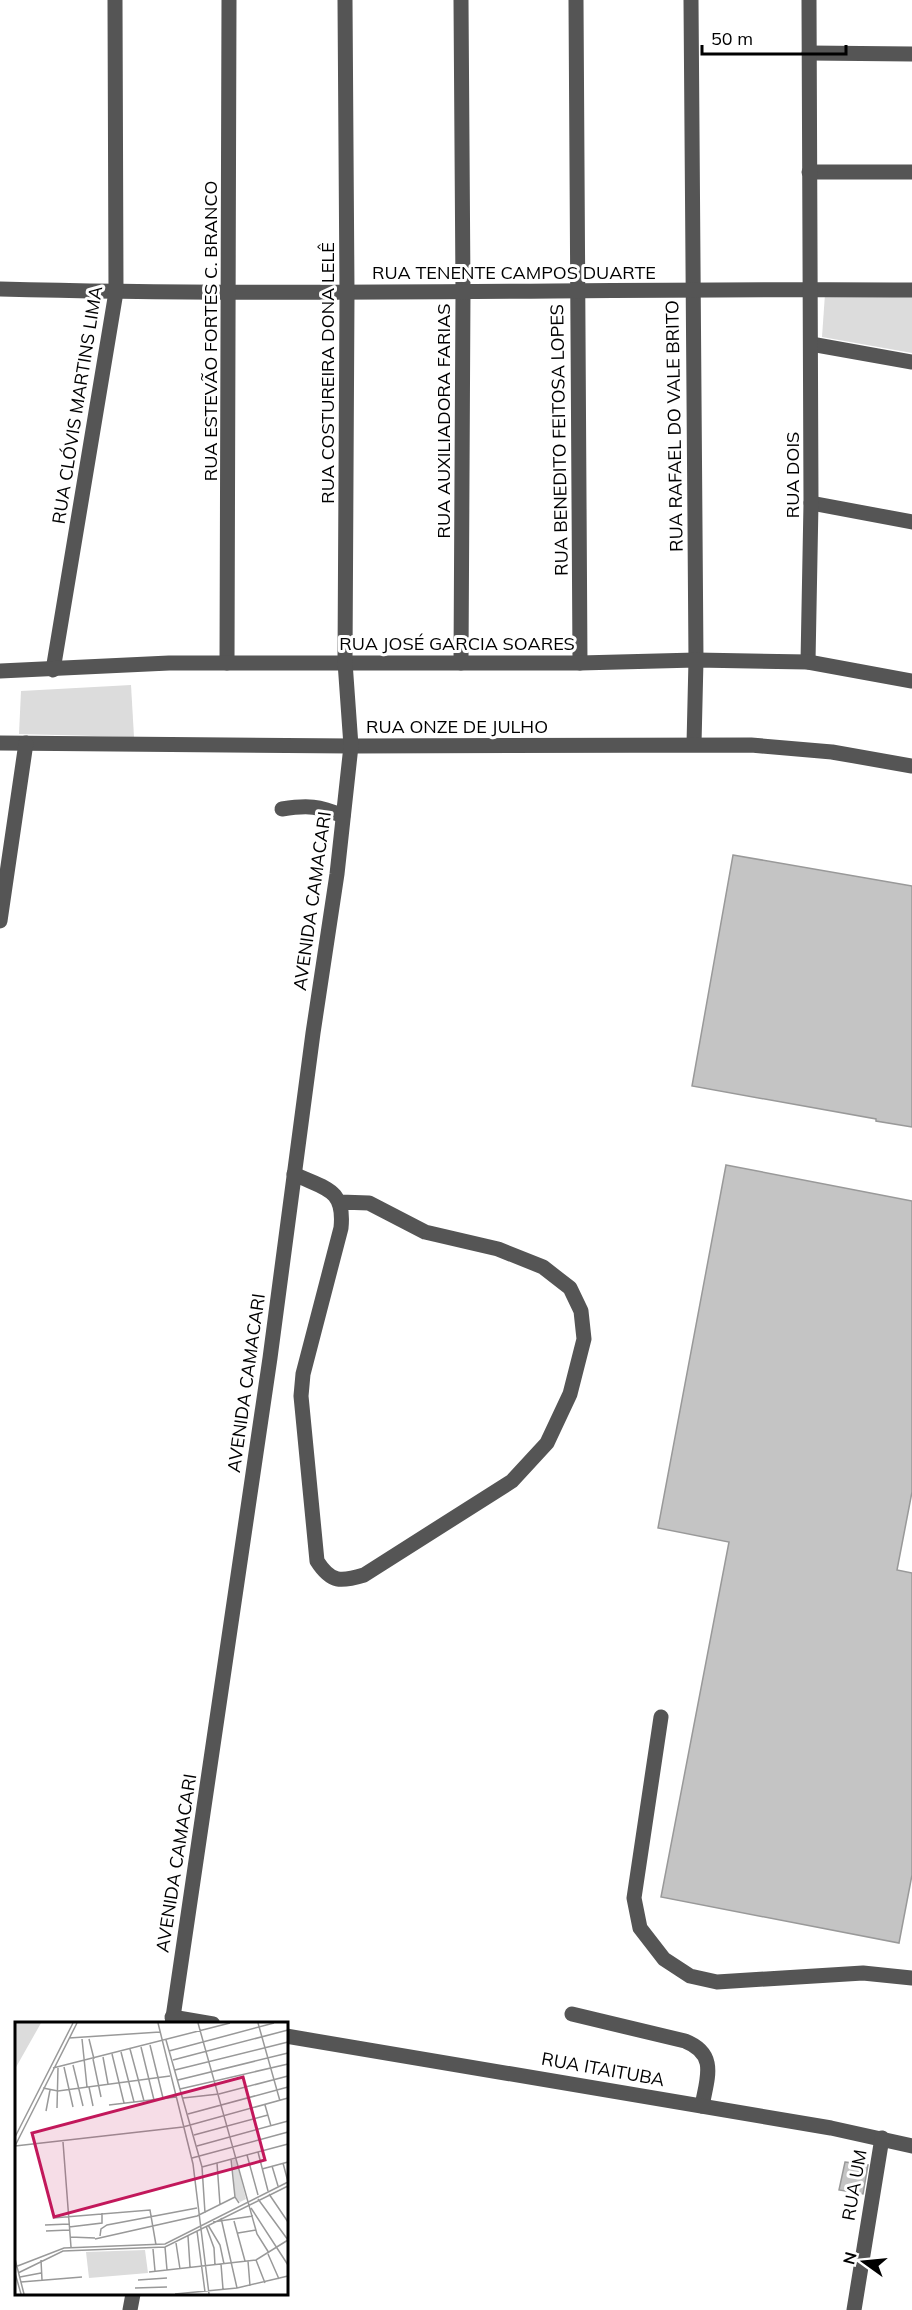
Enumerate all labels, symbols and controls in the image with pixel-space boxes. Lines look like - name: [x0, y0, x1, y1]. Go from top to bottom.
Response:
- scale bar: [702, 18, 846, 56]
- text: 50 m: [711, 27, 753, 50]
- street label: RUA ESTEVÃO FORTES C. BRANCO: [199, 181, 222, 481]
- street label: RUA COSTUREIRA DONA LELÊ: [316, 242, 339, 504]
- street label: RUA TENENTE CAMPOS DUARTE: [372, 261, 656, 284]
- street label: RUA CLÓVIS MARTINS LIMA: [47, 284, 107, 526]
- street label: RUA RAFAEL DO VALE BRITO: [660, 300, 688, 552]
- street label: RUA AUXILIADORA FARIAS: [432, 304, 455, 538]
- street label: RUA BENEDITO FEITOSA LOPES: [545, 304, 573, 576]
- street label: RUA DOIS: [781, 432, 804, 518]
- street label: RUA JOSÉ GARCIA SOARES: [339, 632, 575, 655]
- street label: RUA ONZE DE JULHO: [366, 715, 548, 738]
- street label: AVENIDA CAMACARI: [288, 810, 336, 992]
- street label: AVENIDA CAMACARI: [222, 1292, 270, 1474]
- street label: AVENIDA CAMACARI: [151, 1772, 201, 1954]
- inset map: [15, 2022, 288, 2295]
- street label: RUA ITAITUBA: [540, 2047, 666, 2091]
- street label: RUA UM: [836, 2148, 872, 2222]
- north arrow: [834, 2232, 894, 2292]
- text: N: [838, 2250, 861, 2267]

